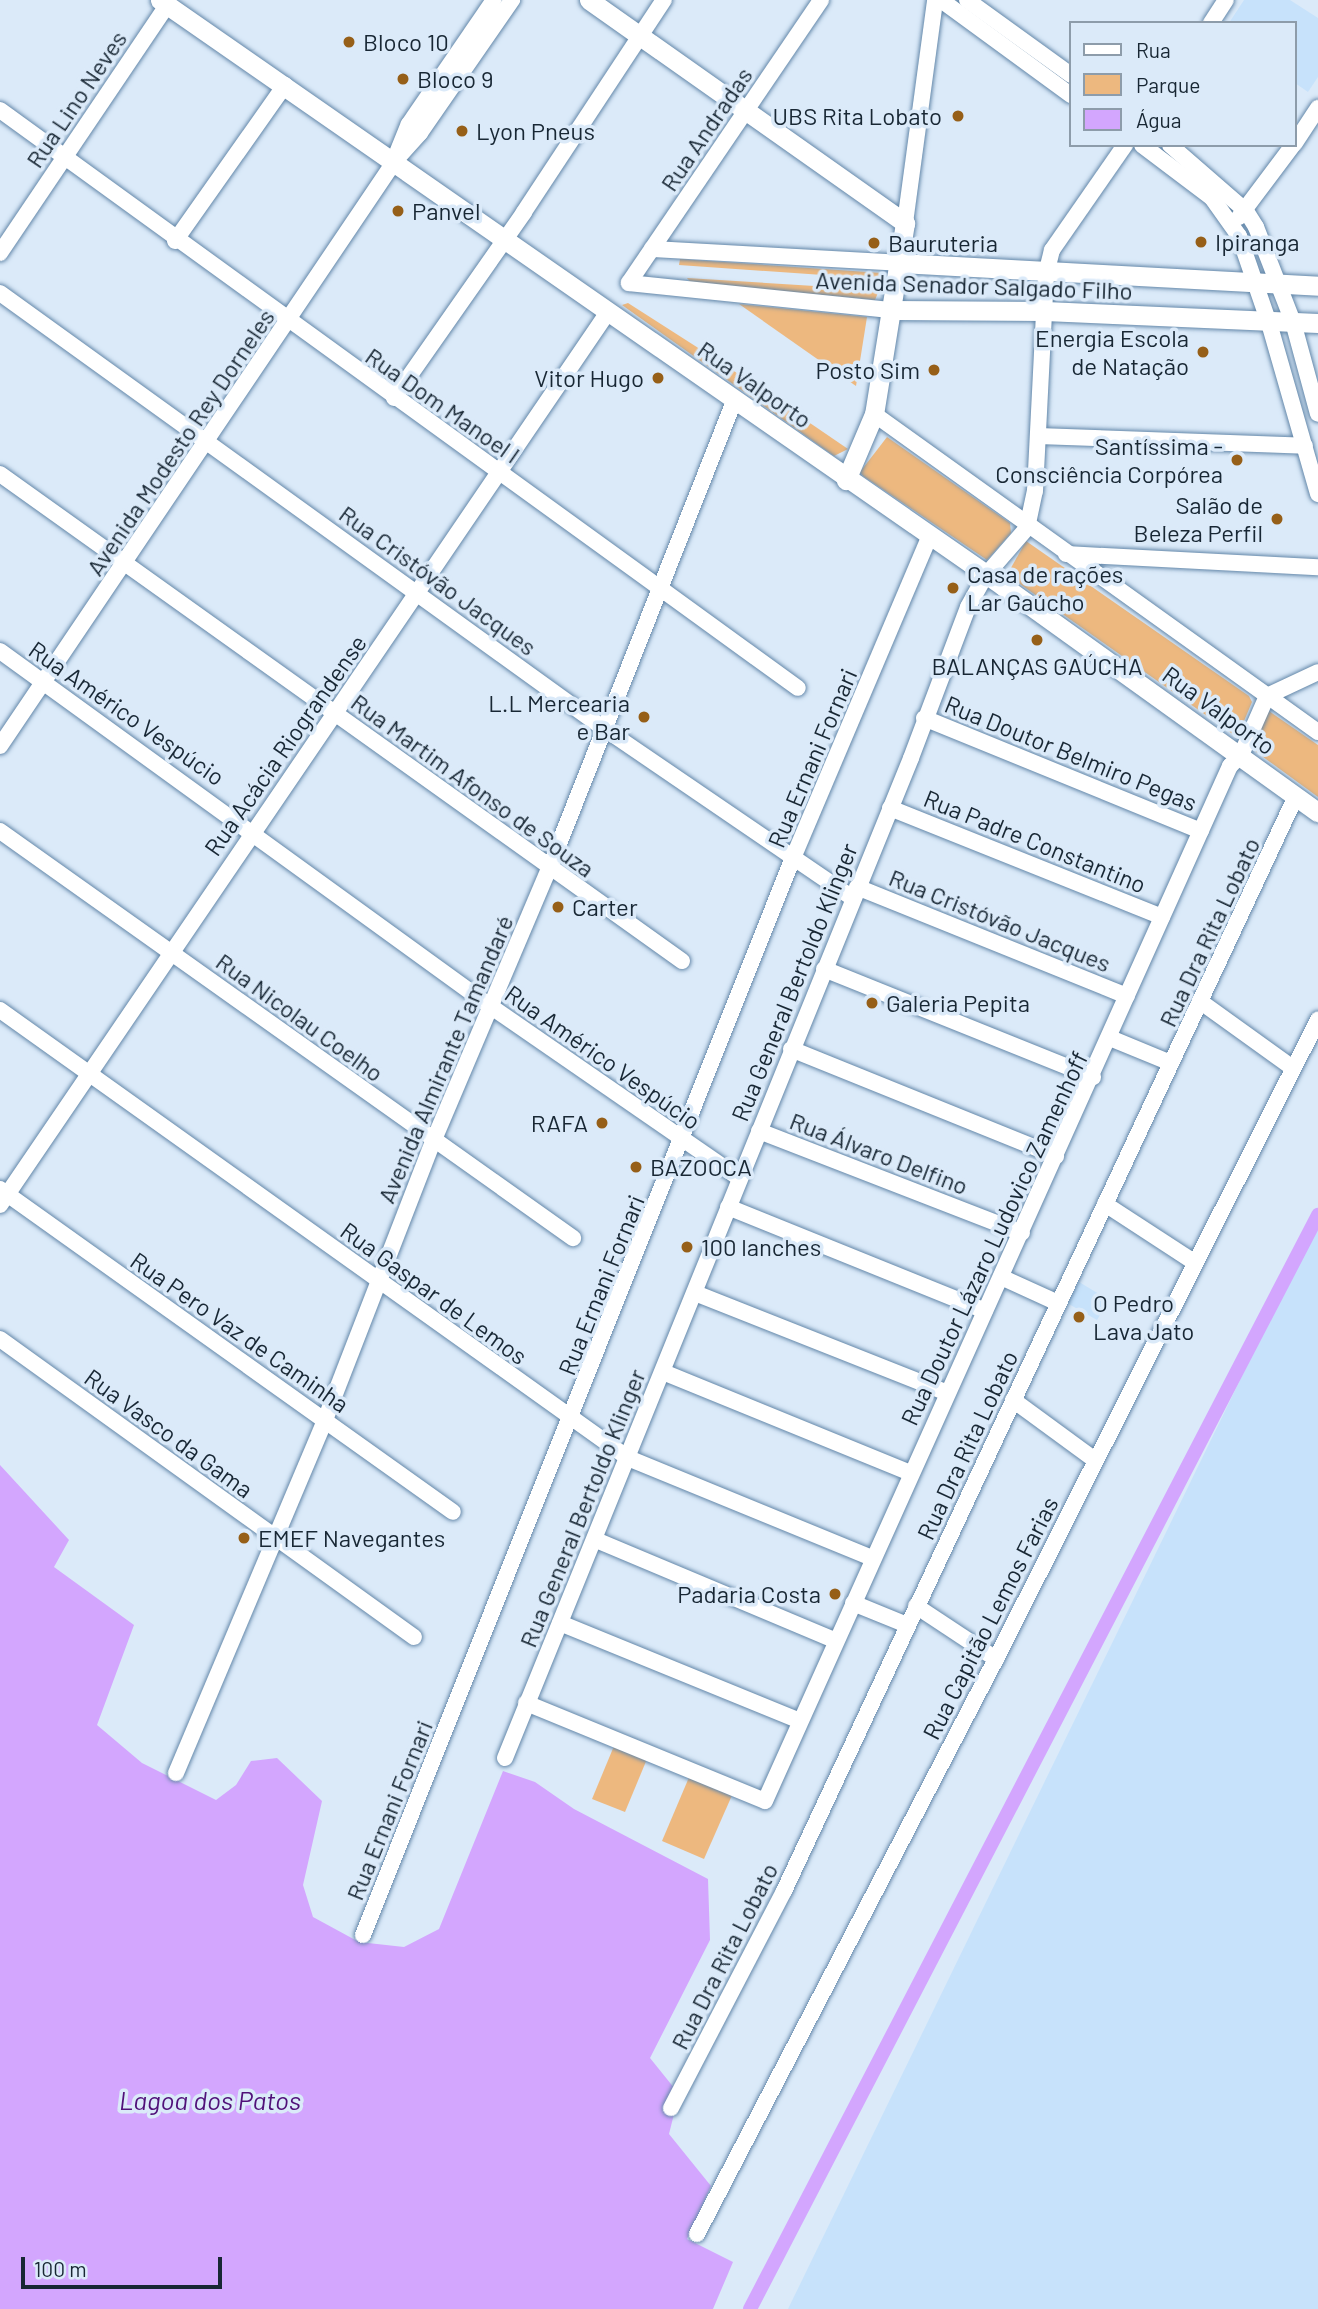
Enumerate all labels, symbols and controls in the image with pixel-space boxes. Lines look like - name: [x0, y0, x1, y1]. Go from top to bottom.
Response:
- legend: [1070, 21, 1297, 147]
- street label: Rua Lino Neves: [20, 25, 132, 173]
- place label: Bloco 10: [363, 28, 449, 56]
- marker: Bloco 10: [341, 34, 357, 50]
- text: Rua: [1136, 37, 1171, 62]
- street label: Rua Andradas: [654, 62, 758, 196]
- place label: Bloco 9: [417, 65, 493, 93]
- marker: Bloco 9: [395, 71, 411, 87]
- text: Parque: [1136, 72, 1201, 97]
- place label: UBS Rita Lobato: [773, 102, 942, 130]
- marker: UBS Rita Lobato: [948, 106, 968, 126]
- text: Água: [1136, 107, 1182, 132]
- place label: Lyon Pneus: [476, 117, 595, 145]
- marker: Lyon Pneus: [454, 123, 470, 139]
- place label: Panvel: [412, 197, 480, 225]
- marker: Panvel: [390, 203, 406, 219]
- place label: Ipiranga: [1215, 228, 1300, 256]
- place label: Bauruteria: [888, 229, 998, 257]
- marker: Ipiranga: [1193, 234, 1209, 250]
- marker: Bauruteria: [866, 235, 882, 251]
- street label: Avenida Senador Salgado Filho: [815, 265, 1133, 305]
- street label: Avenida Modesto Rey Dorneles: [80, 303, 280, 581]
- place label: Energia Escola de Natação: [1035, 324, 1189, 380]
- street label: Rua Valporto: [693, 334, 817, 434]
- street label: Rua Dom Manoel I: [360, 341, 526, 469]
- marker: Energia Escola de Natação: [1195, 344, 1211, 360]
- place label: Posto Sim: [815, 356, 920, 384]
- marker: Posto Sim: [926, 362, 942, 378]
- place label: Vitor Hugo: [534, 364, 644, 392]
- marker: Vitor Hugo: [650, 370, 666, 386]
- place label: Santíssima - Consciência Corpórea: [995, 432, 1223, 488]
- marker: Santíssima - Consciência Corpórea: [1229, 452, 1245, 468]
- place label: Salão de Beleza Perfil: [1134, 491, 1263, 547]
- street label: Rua Cristóvão Jacques: [334, 499, 542, 661]
- marker: Salão de Beleza Perfil: [1269, 511, 1285, 527]
- place label: Casa de rações Lar Gaúcho: [967, 560, 1123, 616]
- marker: Casa de rações Lar Gaúcho: [945, 580, 961, 596]
- street label: Rua Acácia Riograndense: [198, 629, 372, 861]
- marker: BALANÇAS GAÚCHA: [1029, 632, 1045, 648]
- street label: Rua Américo Vespúcio: [24, 635, 230, 791]
- place label: BALANÇAS GAÚCHA: [931, 652, 1143, 680]
- street label: Rua Valporto: [1157, 660, 1281, 760]
- street label: Rua Ernani Fornari: [761, 664, 863, 852]
- street label: Rua Martim Afonso de Souza: [346, 687, 600, 883]
- place label: L.L Mercearia e Bar: [488, 689, 630, 745]
- street label: Rua Doutor Belmiro Pegas: [941, 689, 1201, 817]
- marker: L.L Mercearia e Bar: [636, 709, 652, 725]
- street label: Rua Padre Constantino: [920, 783, 1150, 899]
- street label: Rua Dra Rita Lobato: [1153, 833, 1265, 1031]
- street label: Rua General Bertoldo Klinger: [725, 839, 863, 1125]
- street label: Rua Cristóvão Jacques: [885, 862, 1115, 978]
- place label: Carter: [572, 893, 638, 921]
- marker: Carter: [550, 899, 566, 915]
- street label: Avenida Almirante Tamandaré: [371, 911, 519, 1207]
- street label: Rua Nicolau Coelho: [211, 947, 389, 1087]
- street label: Rua Américo Vespúcio: [500, 979, 706, 1135]
- place label: Galeria Pepita: [886, 989, 1030, 1017]
- marker: Galeria Pepita: [864, 995, 880, 1011]
- street label: Rua Doutor Lázaro Ludovico Zamenhoff: [894, 1046, 1094, 1430]
- street label: Rua Álvaro Delfino: [786, 1106, 972, 1200]
- place label: RAFA: [531, 1109, 588, 1137]
- marker: RAFA: [594, 1115, 610, 1131]
- place label: BAZOOCA: [650, 1153, 752, 1181]
- marker: BAZOOCA: [628, 1159, 644, 1175]
- street label: Rua Ernani Fornari: [552, 1191, 650, 1379]
- street label: Rua Gaspar de Lemos: [335, 1216, 533, 1370]
- place label: 100 lanches: [701, 1233, 821, 1261]
- marker: 100 lanches: [679, 1239, 695, 1255]
- street label: Rua Pero Vaz de Caminha: [125, 1246, 355, 1418]
- place label: O Pedro Lava Jato: [1093, 1289, 1194, 1345]
- marker: O Pedro Lava Jato: [1071, 1309, 1087, 1325]
- street label: Rua Dra Rita Lobato: [911, 1346, 1023, 1544]
- street label: Rua Vasco da Gama: [79, 1362, 259, 1504]
- street label: Rua General Bertoldo Klinger: [513, 1365, 651, 1651]
- street label: Rua Capitão Lemos Farias: [916, 1492, 1064, 1744]
- place label: EMEF Navegantes: [258, 1524, 445, 1552]
- marker: EMEF Navegantes: [236, 1530, 252, 1546]
- place label: Padaria Costa: [677, 1580, 821, 1608]
- marker: Padaria Costa: [827, 1586, 843, 1602]
- street label: Rua Ernani Fornari: [340, 1716, 438, 1904]
- street label: Rua Dra Rita Lobato: [665, 1858, 783, 2054]
- water label: Lagoa dos Patos: [119, 2084, 301, 2116]
- scale bar: [24, 2242, 226, 2286]
- text: 100 m: [34, 2256, 87, 2281]

